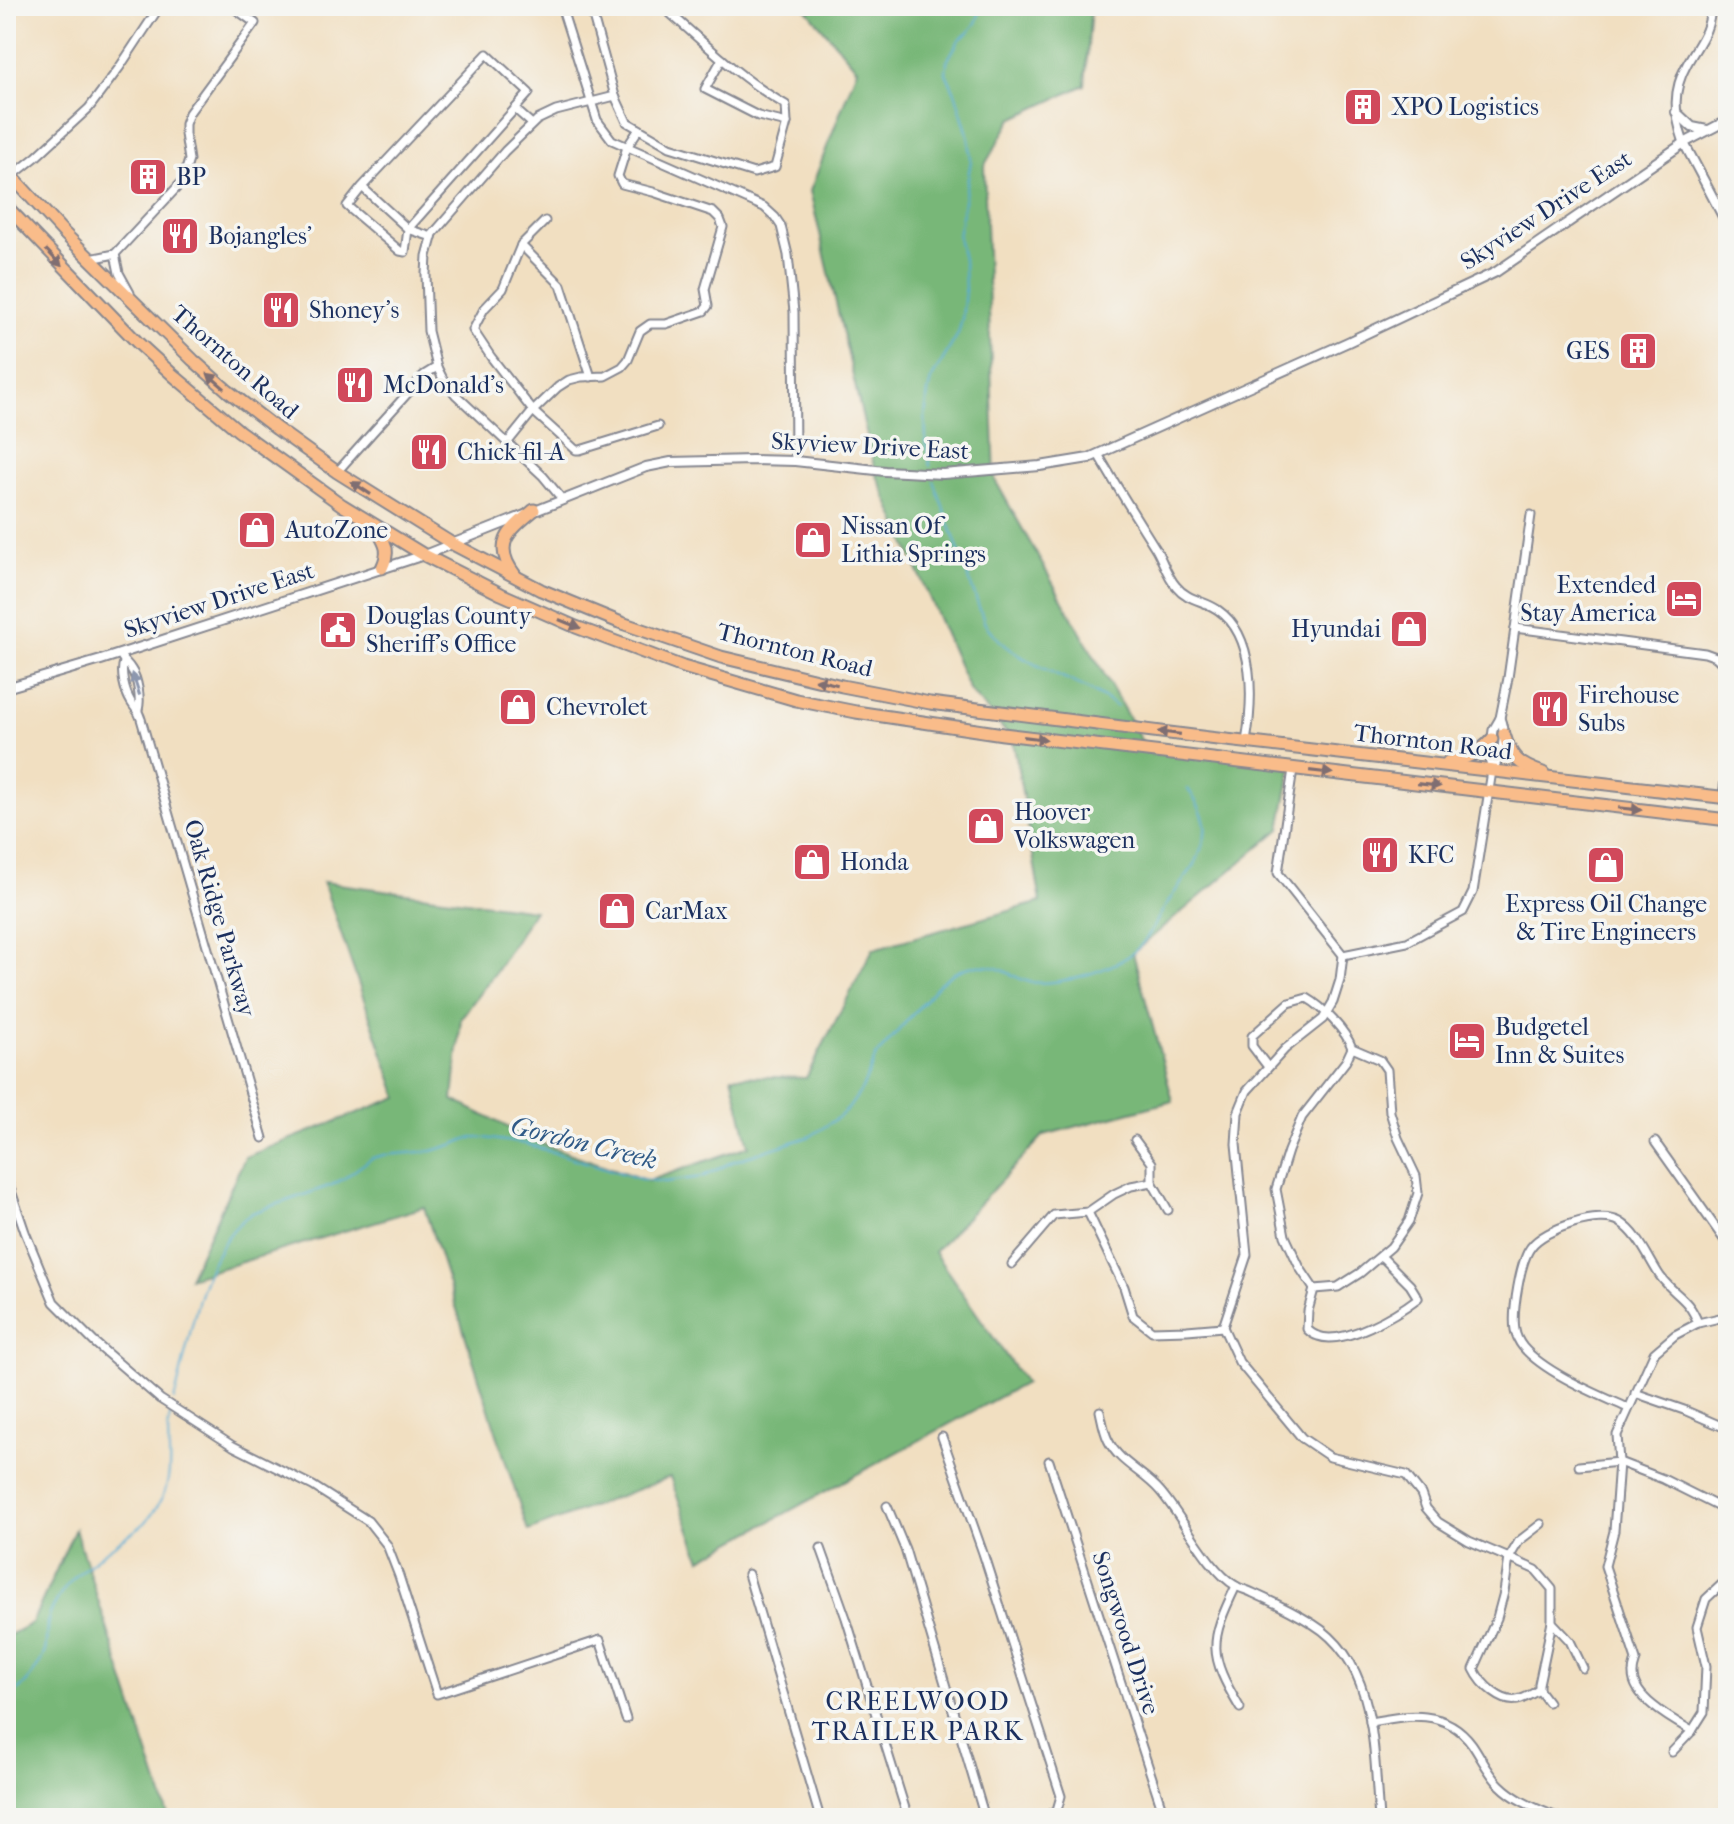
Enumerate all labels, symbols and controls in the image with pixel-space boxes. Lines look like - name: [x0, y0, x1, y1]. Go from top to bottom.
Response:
- building icon: XPO Logistics: [1342, 86, 1384, 128]
- place label: XPO Logistics: [1391, 93, 1539, 121]
- street label: Skyview Drive East: [1455, 144, 1637, 276]
- building icon: BP: [127, 156, 169, 198]
- place label: BP: [176, 163, 206, 191]
- restaurant icon: Bojangles': [159, 215, 201, 257]
- place label: Bojangles': [208, 222, 312, 250]
- one-way arrow: [45, 248, 63, 267]
- restaurant icon: Shoney's: [260, 289, 302, 331]
- place label: Shoney's: [309, 296, 399, 324]
- street label: Thornton Road: [166, 299, 305, 425]
- building icon: GES: [1617, 330, 1659, 372]
- place label: GES: [1566, 337, 1610, 365]
- restaurant icon: McDonald's: [334, 364, 376, 406]
- place label: McDonald's: [383, 371, 504, 399]
- one-way arrow: [207, 373, 227, 390]
- street label: Skyview Drive East: [770, 427, 970, 465]
- restaurant icon: Chick-fil-A: [408, 431, 450, 473]
- place label: Chick-fil-A: [457, 438, 565, 466]
- one-way arrow: [350, 481, 372, 495]
- shop icon: AutoZone: [236, 509, 278, 551]
- place label: Nissan Of Lithia Springs: [841, 512, 986, 568]
- place label: AutoZone: [284, 516, 388, 544]
- shop icon: Nissan Of Lithia Springs: [792, 519, 834, 561]
- street label: Skyview Drive East: [120, 556, 318, 644]
- place label: Extended Stay America: [1520, 571, 1657, 627]
- hotel icon: Extended Stay America: [1663, 578, 1705, 620]
- place label: Douglas County Sheriff's Office: [366, 602, 532, 658]
- shop icon: Hyundai: [1388, 608, 1430, 650]
- public building icon: Douglas County Sheriff's Office: [317, 609, 359, 651]
- place label: Hyundai: [1291, 615, 1381, 643]
- street label: Thornton Road: [714, 617, 876, 683]
- one-way arrow: [558, 618, 582, 631]
- one-way arrow: [130, 672, 142, 696]
- one-way arrow: [814, 675, 839, 688]
- place label: Firehouse Subs: [1578, 681, 1680, 737]
- shop icon: Chevrolet: [497, 686, 539, 728]
- restaurant icon: Firehouse Subs: [1529, 688, 1571, 730]
- place label: Chevrolet: [546, 693, 649, 721]
- street label: Thornton Road: [1352, 718, 1515, 766]
- one-way arrow: [1156, 726, 1181, 739]
- one-way arrow: [1023, 732, 1048, 745]
- one-way arrow: [1309, 766, 1334, 779]
- one-way arrow: [1416, 779, 1441, 792]
- place label: Hoover Volkswagen: [1013, 798, 1135, 854]
- one-way arrow: [1618, 803, 1643, 816]
- shop icon: Hoover Volkswagen: [965, 805, 1007, 847]
- street label: Oak Ridge Parkway: [178, 816, 262, 1021]
- restaurant icon: KFC: [1359, 834, 1401, 876]
- shop icon: Honda: [791, 841, 833, 883]
- place label: KFC: [1408, 841, 1454, 869]
- shop icon: Express Oil Change & Tire Engineers: [1585, 844, 1627, 886]
- place label: Honda: [840, 848, 910, 876]
- shop icon: CarMax: [596, 890, 638, 932]
- place label: Express Oil Change & Tire Engineers: [1505, 890, 1707, 946]
- place label: CarMax: [645, 897, 728, 925]
- place label: Budgetel Inn & Suites: [1495, 1013, 1624, 1069]
- hotel icon: Budgetel Inn & Suites: [1446, 1020, 1488, 1062]
- water label: Gordon Creek: [507, 1110, 661, 1176]
- street label: Songwood Drive: [1086, 1548, 1166, 1718]
- district label: CREELWOOD TRAILER PARK: [812, 1686, 1024, 1747]

